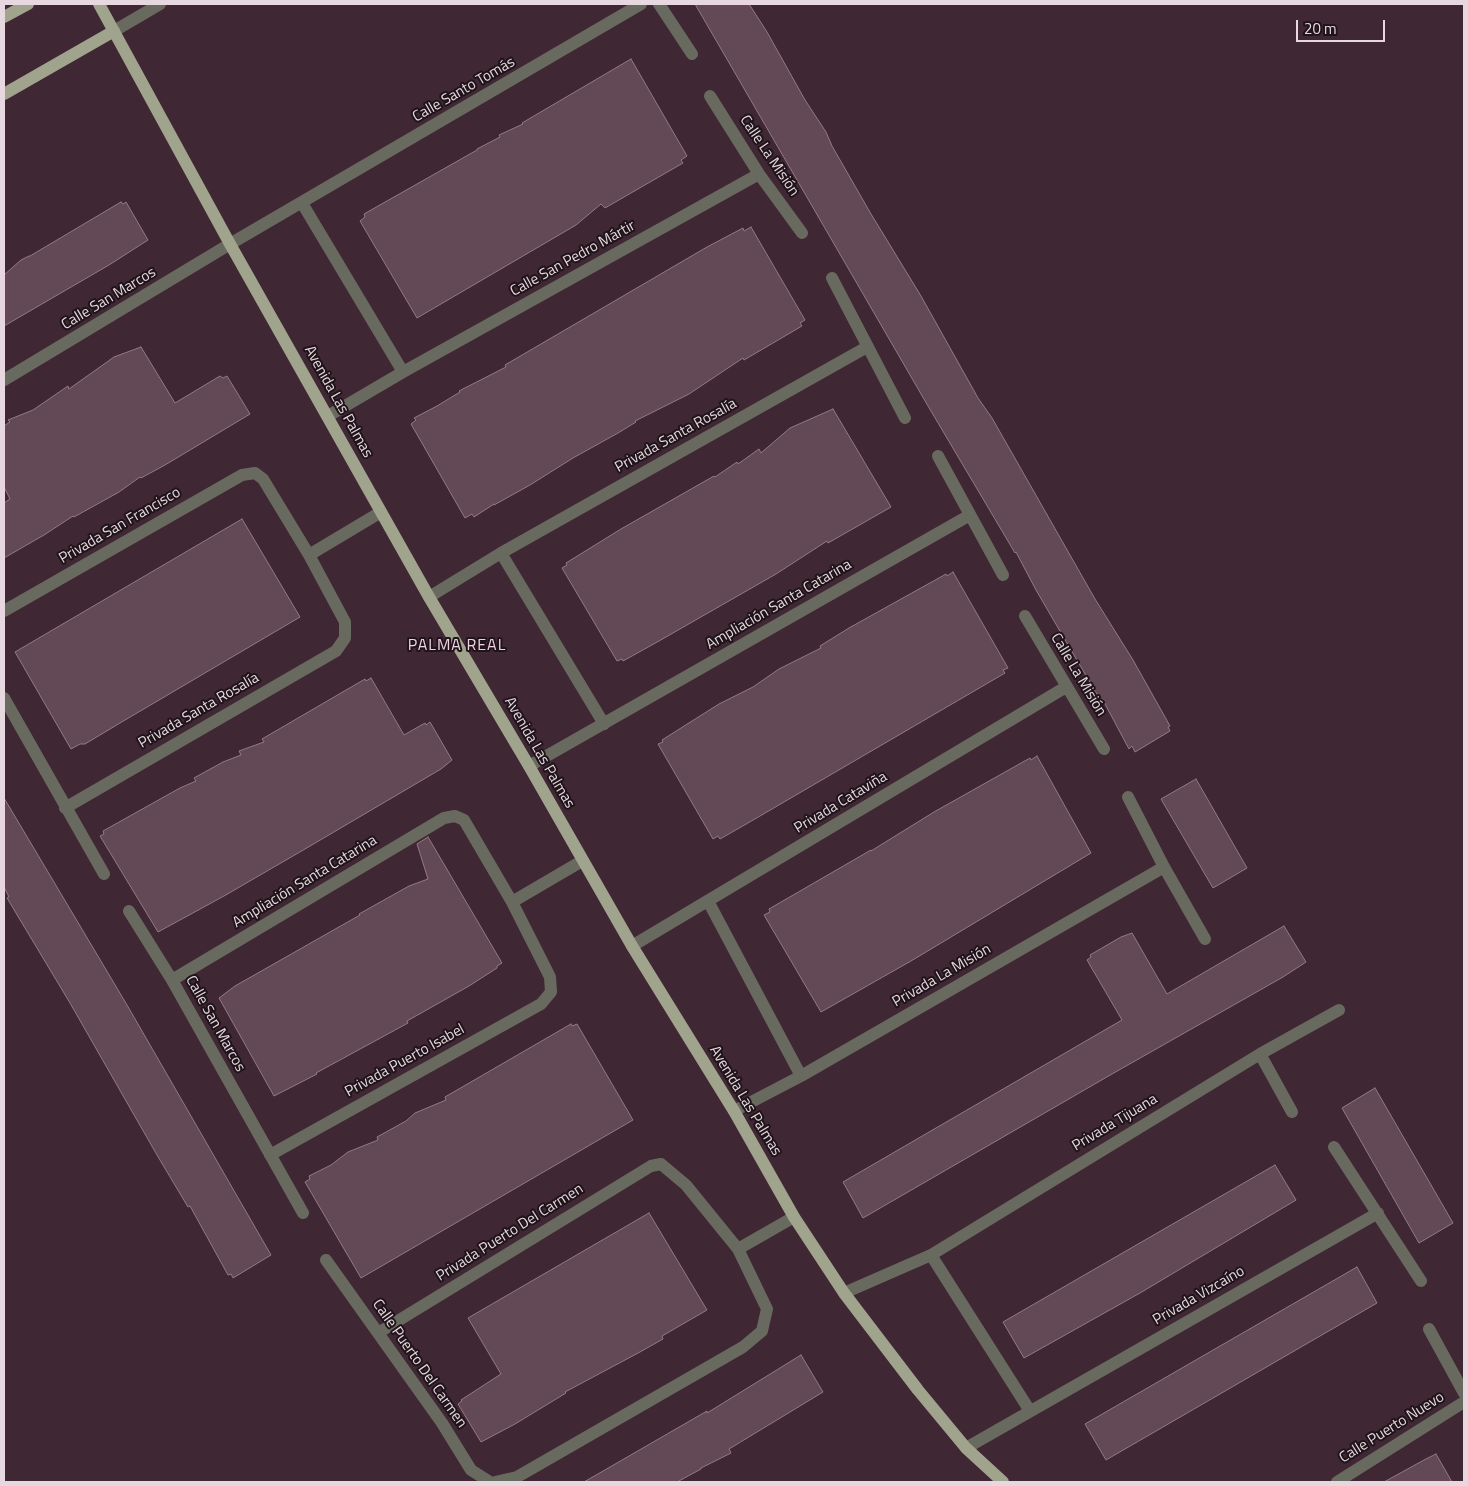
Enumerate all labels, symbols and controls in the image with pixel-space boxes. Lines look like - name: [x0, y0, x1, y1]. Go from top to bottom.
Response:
- scale bar: [1298, 10, 1387, 42]
- text: 20 m: [1304, 17, 1337, 40]
- street label: Calle Santo Tomás: [410, 53, 518, 127]
- street label: Calle La Misión: [735, 112, 803, 200]
- street label: Calle San Pedro Mártir: [507, 217, 639, 301]
- street label: Calle San Marcos: [59, 264, 159, 334]
- street label: Avenida Las Palmas: [300, 343, 376, 461]
- street label: Privada Santa Rosalía: [612, 395, 740, 477]
- street label: Privada San Francisco: [56, 484, 184, 568]
- street label: Ampliación Santa Catarina: [703, 556, 855, 654]
- street label: Calle La Misión: [1046, 630, 1110, 720]
- district label: PALMA REAL: [406, 636, 508, 656]
- street label: Privada Santa Rosalía: [136, 669, 262, 753]
- street label: Avenida Las Palmas: [500, 694, 578, 812]
- street label: Privada Cataviña: [791, 768, 891, 838]
- street label: Ampliación Santa Catarina: [230, 832, 380, 932]
- street label: Privada La Misión: [890, 940, 994, 1012]
- street label: Calle San Marcos: [181, 973, 249, 1075]
- street label: Privada Puerto Isabel: [342, 1021, 468, 1101]
- street label: Avenida Las Palmas: [705, 1043, 785, 1159]
- street label: Privada Tijuana: [1069, 1091, 1161, 1155]
- street label: Privada Puerto Del Carmen: [433, 1180, 587, 1286]
- street label: Privada Vizcaíno: [1150, 1262, 1248, 1330]
- street label: Calle Puerto Del Carmen: [368, 1296, 470, 1432]
- street label: Calle Puerto Nuevo: [1336, 1389, 1448, 1467]

